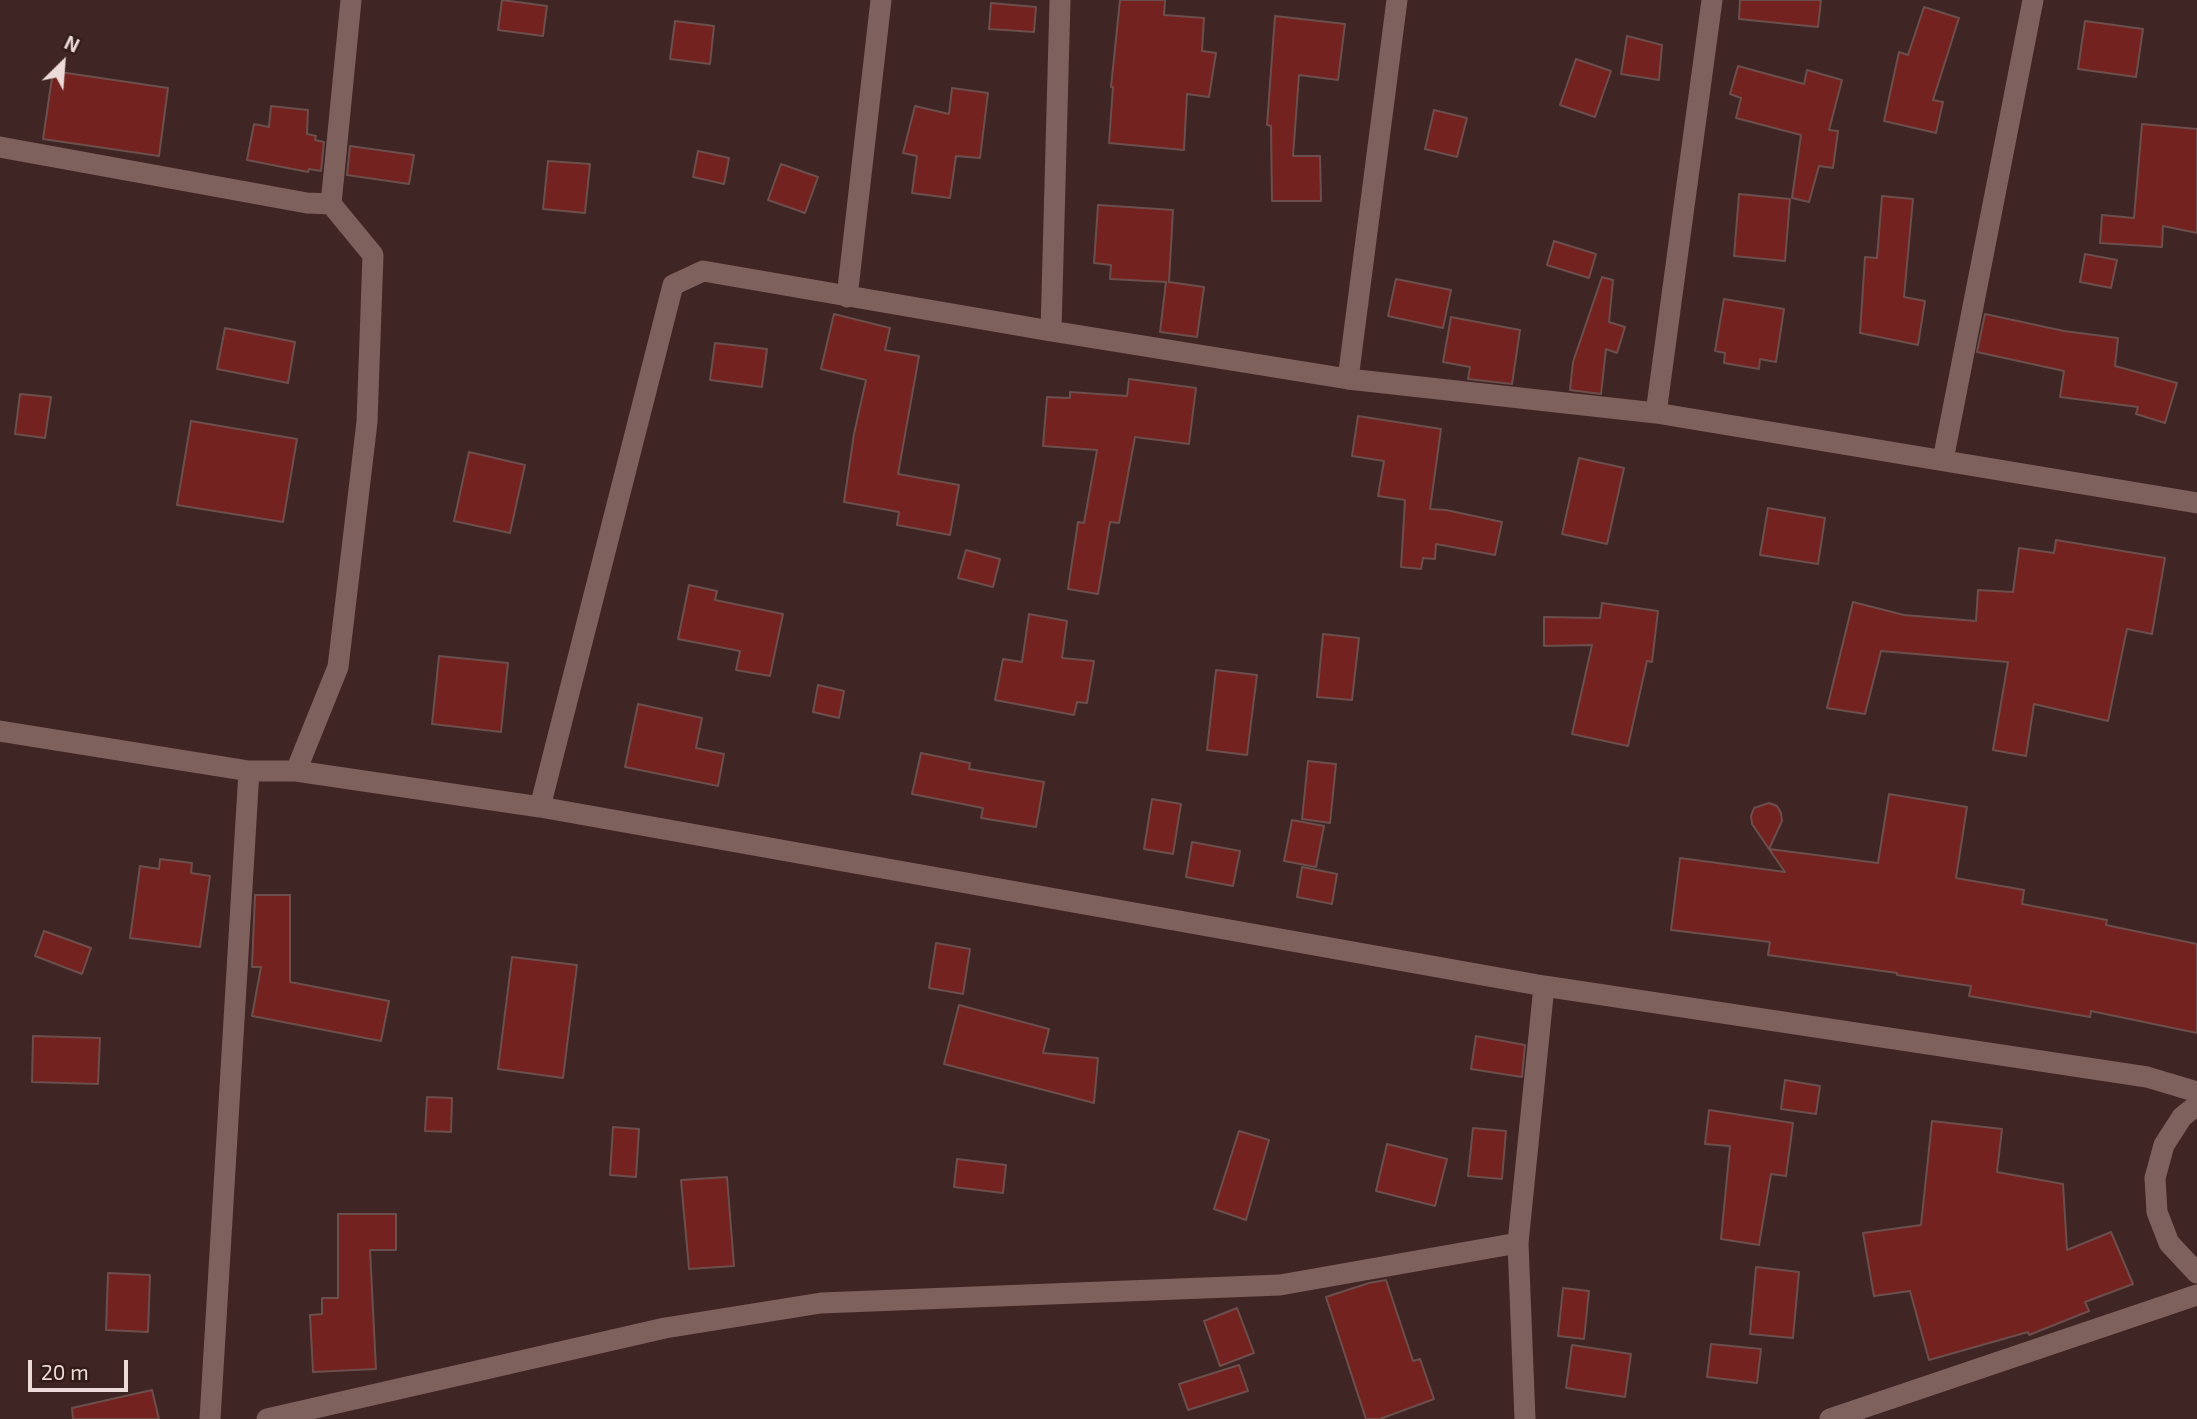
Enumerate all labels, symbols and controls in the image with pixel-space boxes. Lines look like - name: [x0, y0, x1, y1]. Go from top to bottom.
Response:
- north arrow: [28, 28, 98, 98]
- text: N: [61, 30, 83, 57]
- scale bar: [32, 1346, 131, 1390]
- text: 20 m: [41, 1359, 89, 1384]

